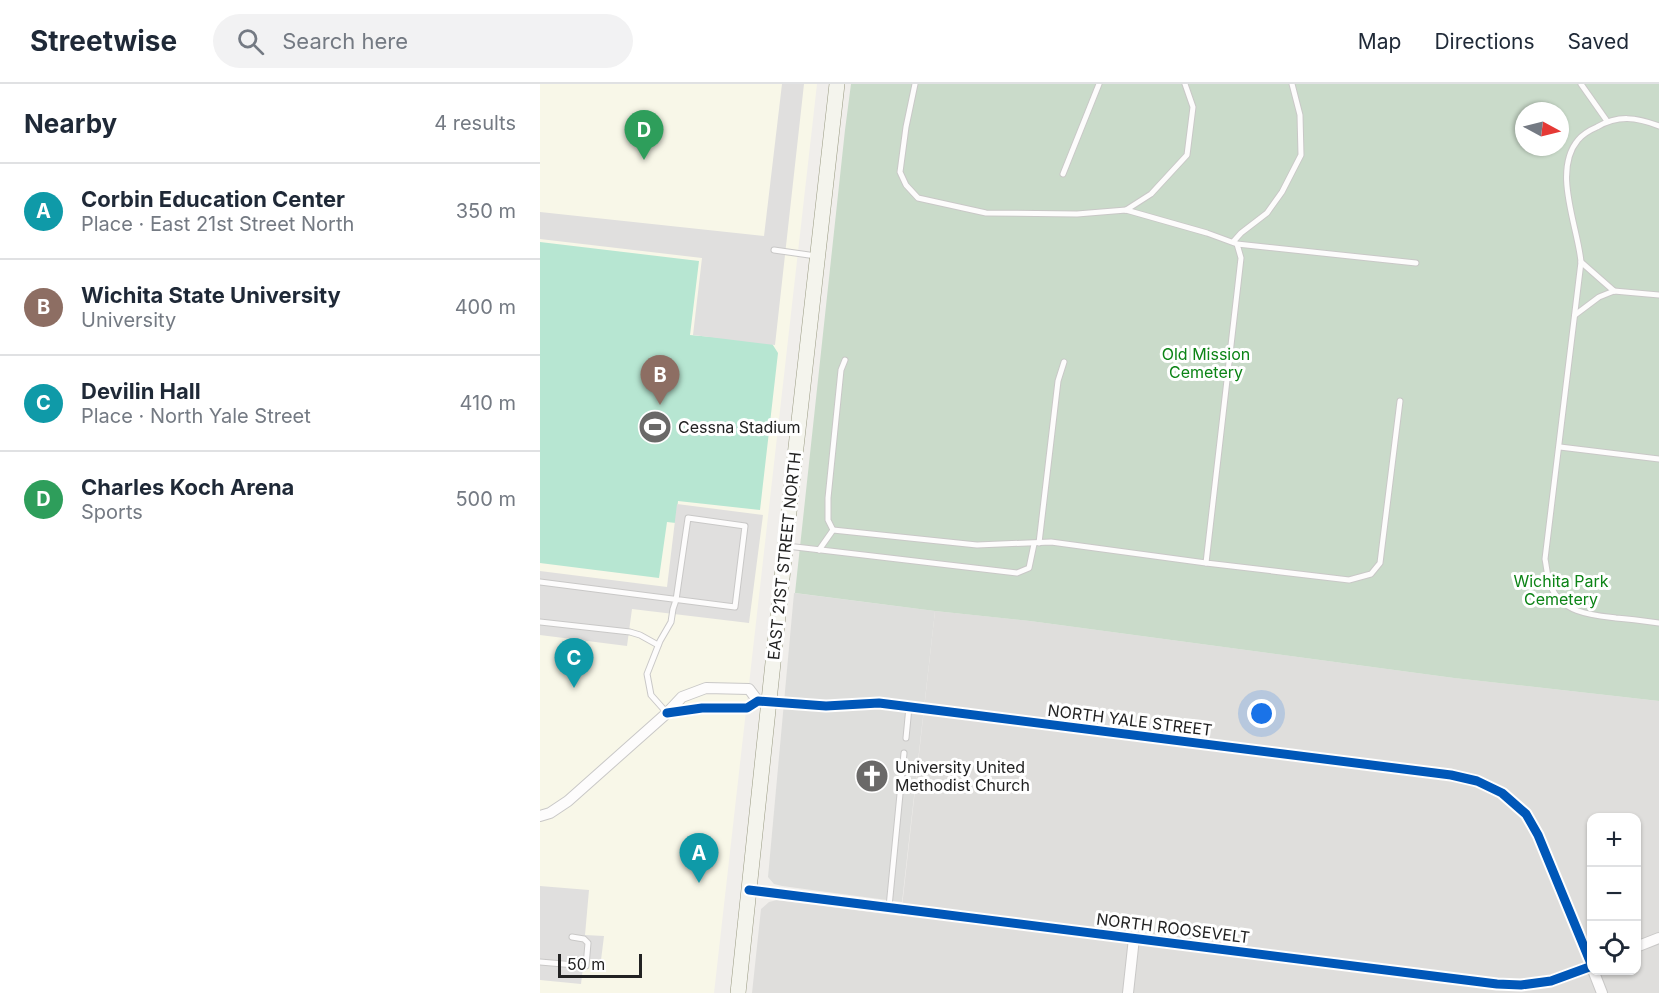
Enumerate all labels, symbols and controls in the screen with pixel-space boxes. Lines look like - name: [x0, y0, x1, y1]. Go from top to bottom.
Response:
- search box: [213, 14, 633, 68]
- text: Streetwise: [30, 24, 177, 58]
- icon: search: [234, 25, 267, 58]
- text: Search here: [282, 28, 408, 54]
- text: Map: [1358, 29, 1401, 54]
- text: Directions: [1434, 29, 1535, 54]
- text: Saved: [1568, 29, 1629, 54]
- north arrow: [1515, 102, 1569, 156]
- text: Nearby: [24, 108, 117, 139]
- pin: D: [624, 110, 664, 160]
- text: 4 results: [434, 111, 516, 135]
- text: Corbin Education Center: [81, 186, 345, 212]
- text: A: [36, 199, 51, 223]
- text: 350 m: [456, 199, 516, 223]
- text: Place · East 21st Street North: [81, 212, 354, 236]
- text: Wichita State University: [81, 282, 341, 308]
- text: B: [37, 295, 50, 319]
- text: 400 m: [455, 295, 516, 319]
- text: University: [81, 308, 176, 332]
- park label: Old Mission Cemetery: [1162, 344, 1250, 382]
- pin: B: [640, 356, 680, 405]
- text: Devilin Hall: [81, 378, 201, 404]
- text: C: [36, 391, 51, 415]
- text: 410 m: [460, 391, 516, 415]
- text: Place · North Yale Street: [81, 404, 311, 428]
- sports icon: Cessna Stadium: [637, 409, 673, 445]
- place label: Cessna Stadium: [678, 417, 801, 437]
- street label: EAST 21ST STREET NORTH: [763, 451, 805, 661]
- text: Charles Koch Arena: [81, 474, 294, 500]
- text: D: [36, 487, 51, 511]
- text: 500 m: [455, 487, 516, 511]
- text: Sports: [81, 500, 143, 524]
- park label: Wichita Park Cemetery: [1513, 571, 1609, 609]
- pin: C: [555, 638, 594, 688]
- your location: [1247, 699, 1276, 728]
- street label: NORTH YALE STREET: [1047, 700, 1213, 740]
- place label: University United Methodist Church: [895, 757, 1030, 795]
- church icon: University United Methodist Church: [854, 758, 890, 794]
- map controls: [1587, 813, 1641, 975]
- button: +: [1587, 813, 1641, 867]
- pin: A: [680, 834, 718, 883]
- button: −: [1587, 867, 1641, 921]
- street label: NORTH ROOSEVELT: [1095, 909, 1251, 947]
- button: locate: [1587, 921, 1641, 975]
- scale bar: [558, 951, 642, 978]
- text: 50 m: [567, 954, 605, 974]

